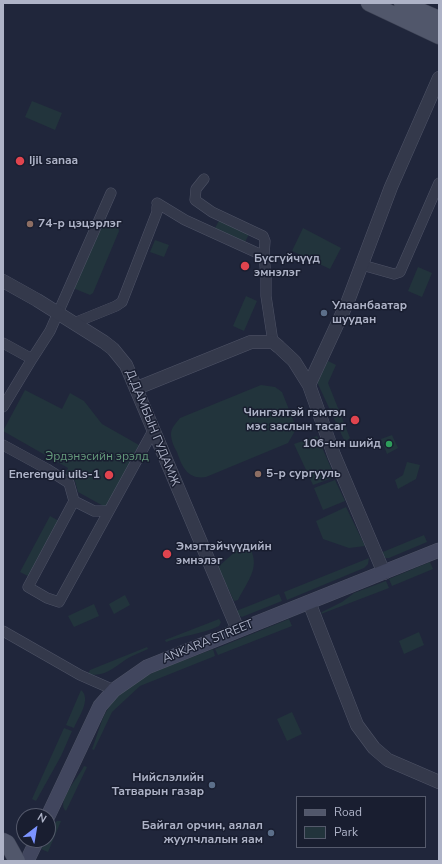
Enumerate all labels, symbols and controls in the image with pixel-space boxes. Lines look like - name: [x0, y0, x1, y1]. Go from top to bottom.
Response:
- place label: Ijil sanaa: [29, 154, 78, 168]
- marker: Ijil sanaa: [14, 155, 26, 167]
- place label: 74-р цэцэрлэг: [38, 217, 121, 231]
- marker: 74-р цэцэрлэг: [25, 219, 35, 229]
- place label: Бүсгүйчүүд эмнэлэг: [254, 252, 320, 280]
- marker: Бүсгүйчүүд эмнэлэг: [239, 260, 251, 272]
- place label: Улаанбаатар шуудан: [332, 299, 407, 327]
- marker: Улаанбаатар шуудан: [319, 308, 329, 318]
- street label: Д.ДАМБЫН ГУДАМЖ: [122, 368, 182, 488]
- place label: Чингэлтэй гэмтэл мэс заслын тасаг: [243, 406, 346, 434]
- marker: Чингэлтэй гэмтэл мэс заслын тасаг: [349, 414, 361, 426]
- place label: 106-ын шийд: [302, 437, 381, 451]
- marker: 106-ын шийд: [384, 439, 394, 449]
- park label: Эрдэнэсийн эрэлд: [45, 450, 149, 464]
- place label: 5-р сургууль: [266, 467, 341, 481]
- place label: Enerengui uils-1: [9, 468, 100, 482]
- marker: Enerengui uils-1: [103, 469, 115, 481]
- marker: 5-р сургууль: [253, 469, 263, 479]
- place label: Эмэгтэйчүүдийн эмнэлэг: [176, 540, 272, 568]
- marker: Эмэгтэйчүүдийн эмнэлэг: [161, 548, 173, 560]
- street label: ANKARA STREET: [160, 617, 256, 667]
- place label: Нийслэлийн Татварын газар: [112, 771, 204, 799]
- marker: Нийслэлийн Татварын газар: [207, 780, 217, 790]
- legend: [296, 796, 426, 848]
- text: Road: [334, 804, 362, 820]
- north arrow: [16, 808, 56, 848]
- text: N: [35, 810, 49, 827]
- place label: Байгал орчин, аялал жуулчлалын яам: [142, 819, 263, 847]
- text: Park: [334, 824, 358, 840]
- marker: Байгал орчин, аялал жуулчлалын яам: [266, 828, 276, 838]

